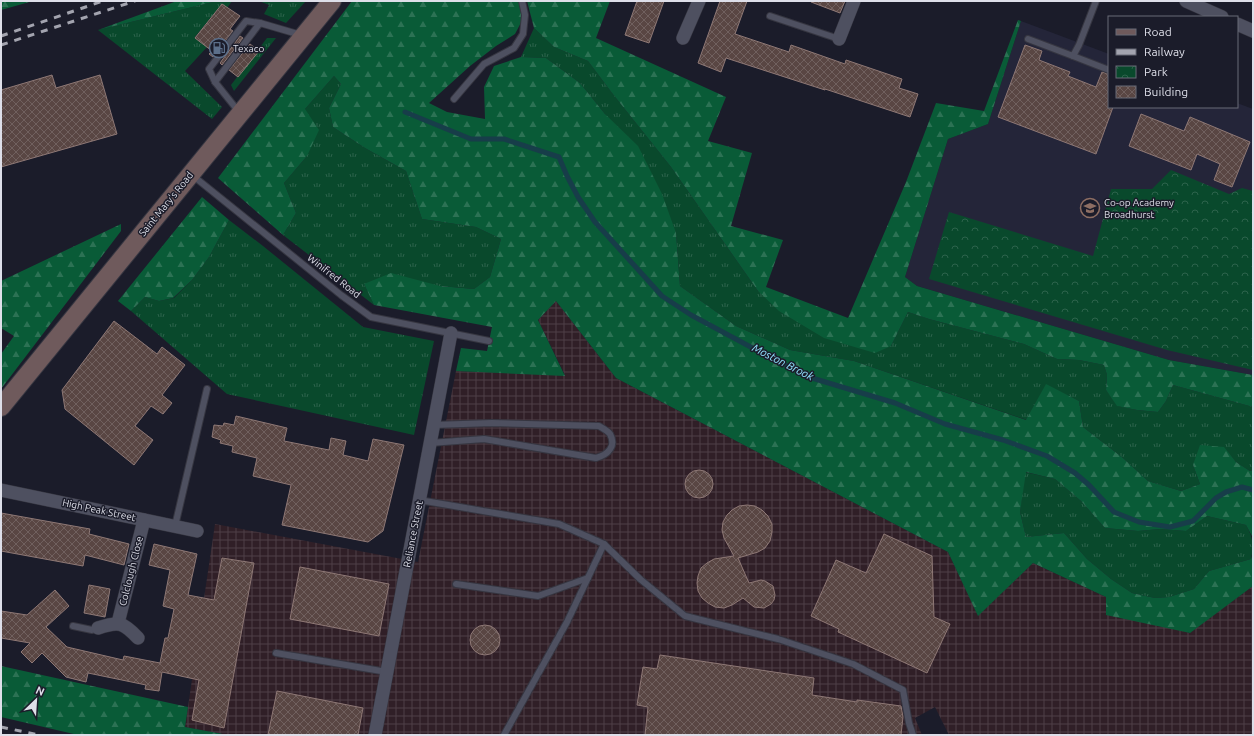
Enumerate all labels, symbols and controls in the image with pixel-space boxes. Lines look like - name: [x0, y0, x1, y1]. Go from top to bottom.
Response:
- legend: [1108, 16, 1238, 108]
- text: Road: [1144, 25, 1172, 38]
- fuel station icon: Texaco: [208, 37, 230, 59]
- place label: Texaco: [233, 43, 264, 54]
- text: Railway: [1144, 45, 1185, 58]
- text: Park: [1144, 65, 1168, 78]
- text: Building: [1144, 85, 1188, 98]
- street label: Saint Mary's Road: [137, 170, 195, 238]
- school or university icon: Co-op Academy Broadhurst: [1079, 197, 1101, 219]
- place label: Co-op Academy Broadhurst: [1104, 197, 1174, 220]
- street label: Winifred Road: [305, 252, 363, 300]
- water label: Moston Brook: [750, 341, 816, 383]
- street label: High Peak Street: [61, 497, 137, 523]
- street label: Reliance Street: [401, 500, 425, 568]
- street label: Colclough Close: [117, 535, 145, 607]
- north arrow: [16, 680, 56, 720]
- text: N: [34, 684, 46, 698]

